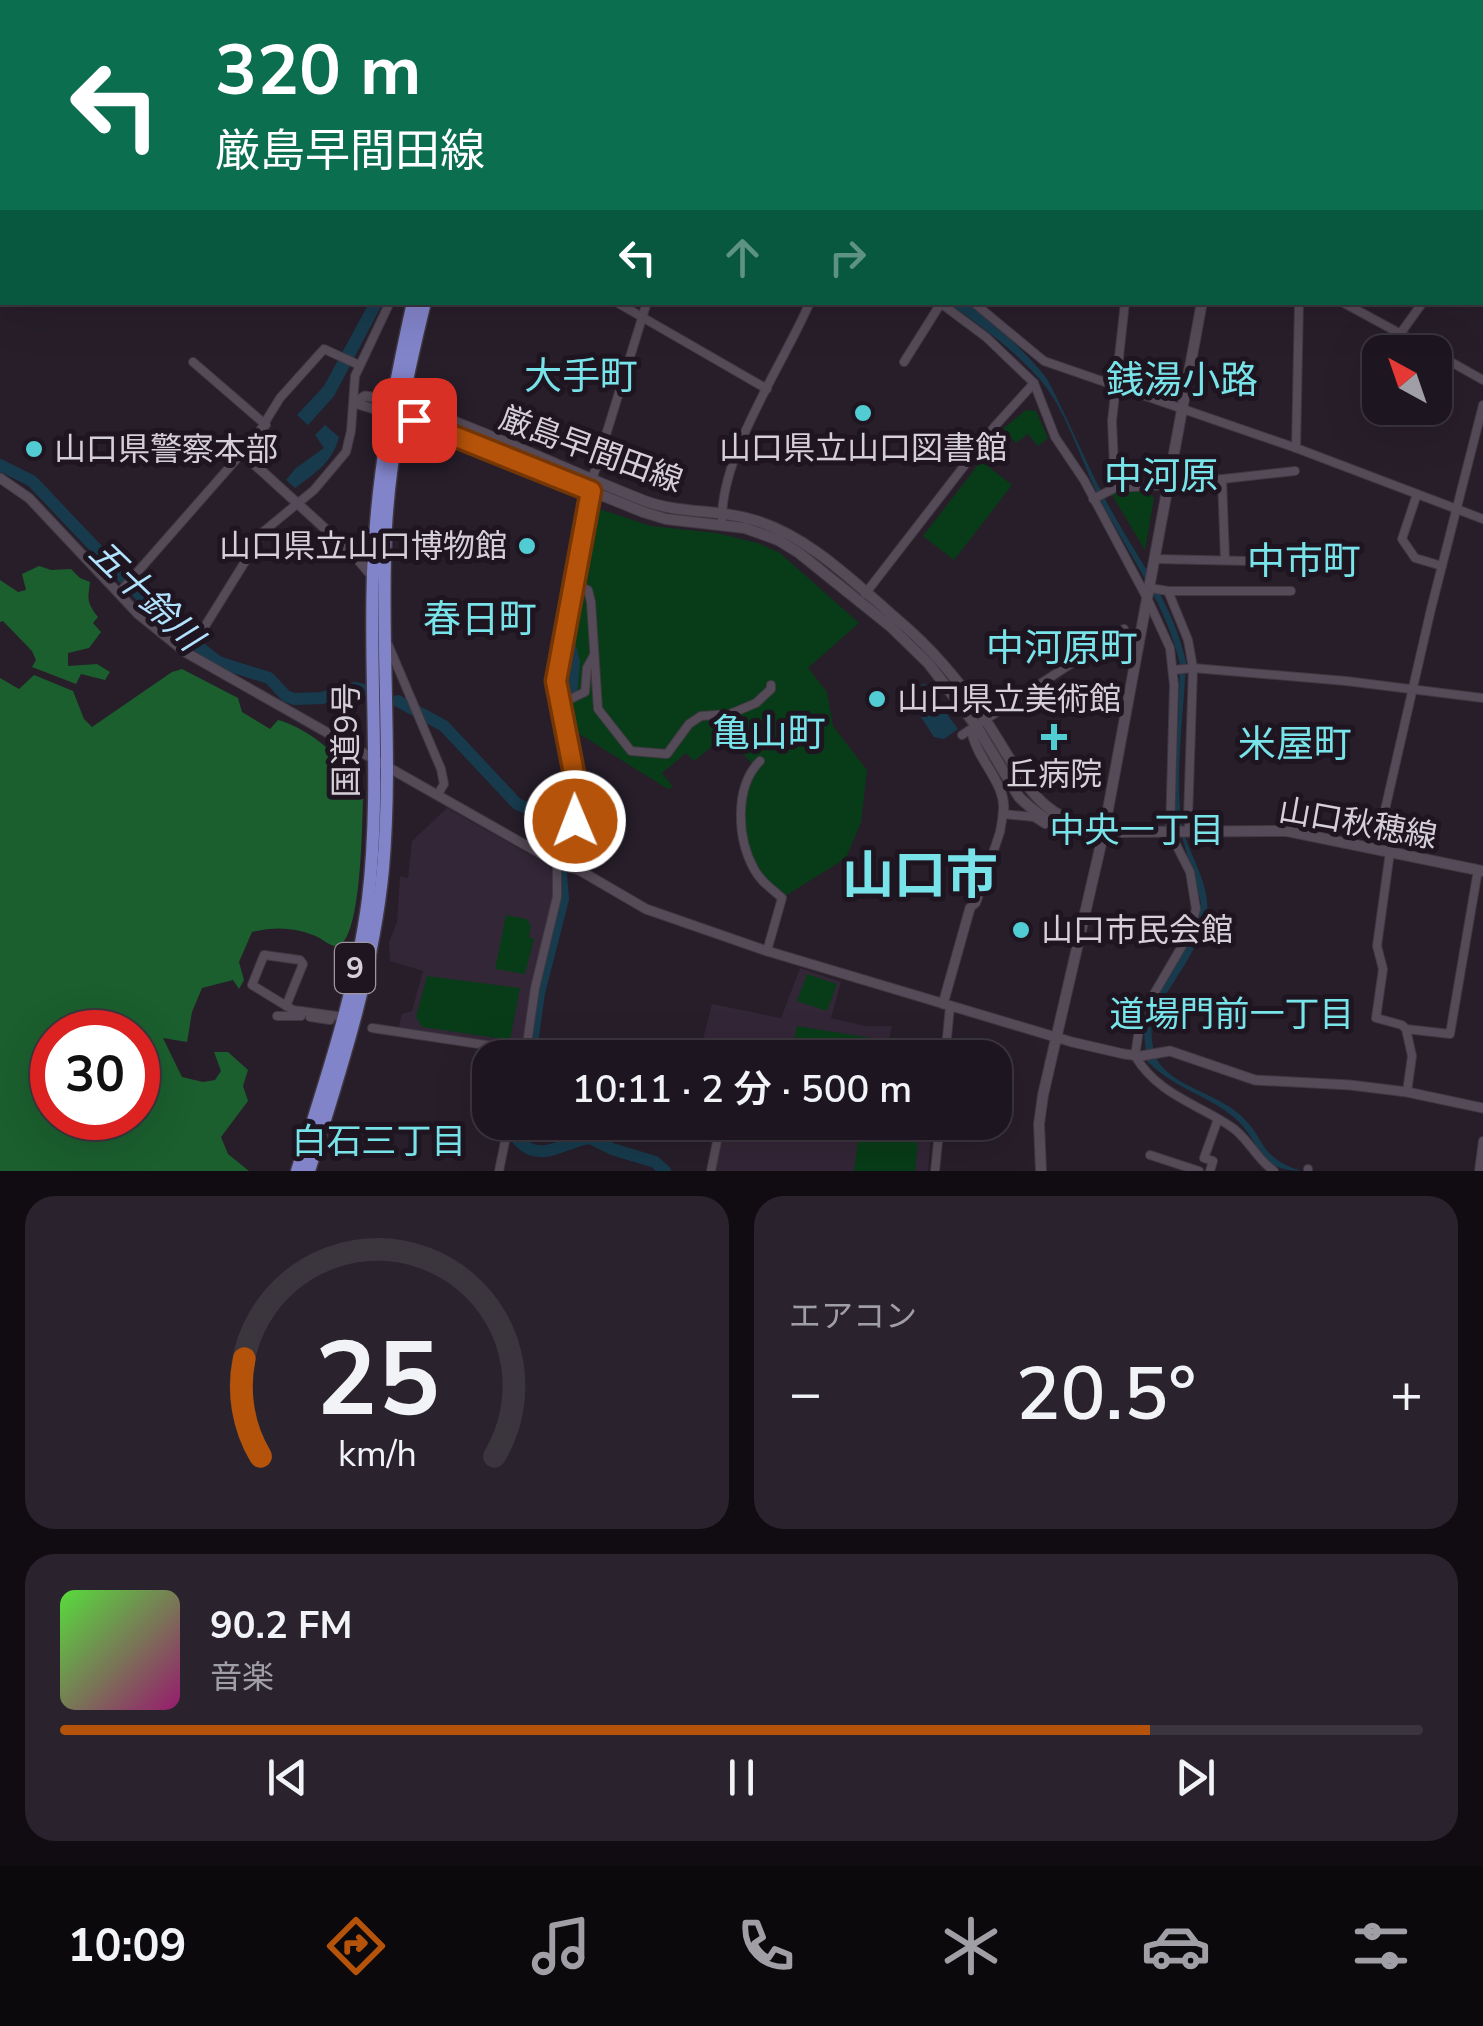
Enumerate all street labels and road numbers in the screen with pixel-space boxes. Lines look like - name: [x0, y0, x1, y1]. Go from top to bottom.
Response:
- street label: 厳島早間田線: [493, 396, 688, 503]
- street label: 国道9号: [325, 682, 368, 798]
- street label: 山口秋穂線: [1275, 788, 1440, 859]
- road number: 9: [335, 943, 375, 993]

